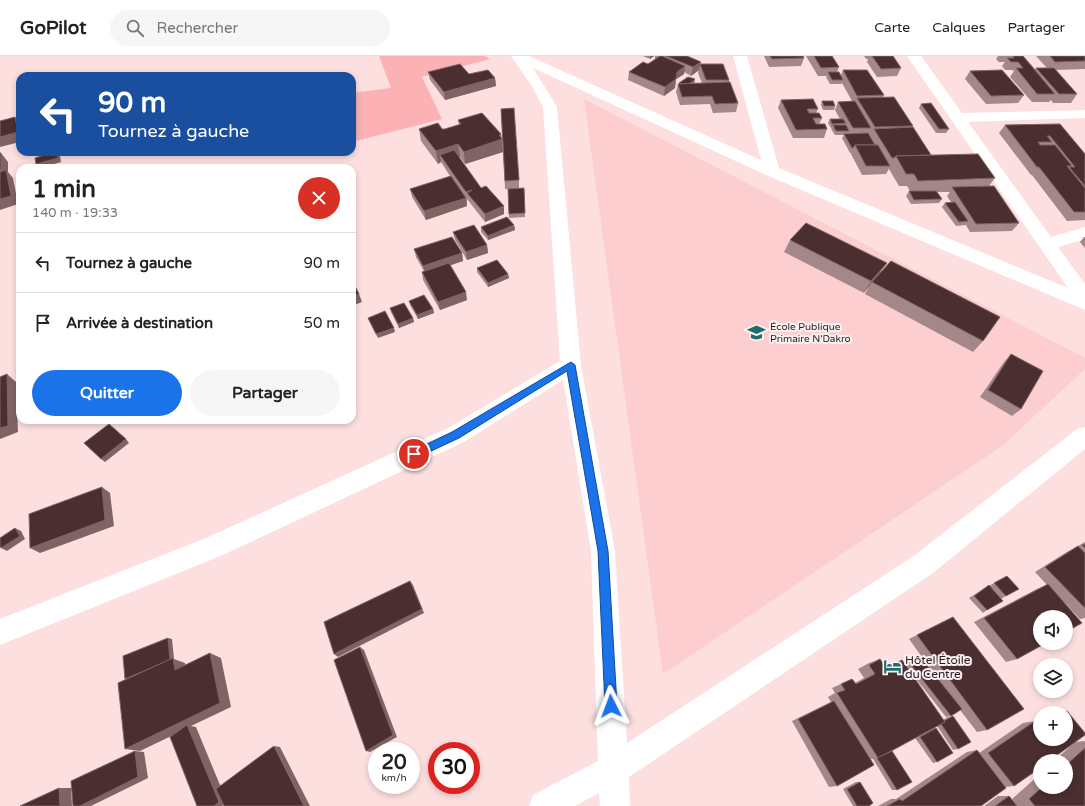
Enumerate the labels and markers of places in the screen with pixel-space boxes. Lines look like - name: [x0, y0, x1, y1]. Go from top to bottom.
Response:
- place label: École Publique Primaire N'Dakro: [770, 321, 851, 345]
- school or university icon: École Publique Primaire N'Dakro: [747, 322, 767, 342]
- pin: [397, 437, 431, 471]
- place label: Hôtel Étoile du Centre: [905, 653, 971, 681]
- hotel icon: Hôtel Étoile du Centre: [882, 657, 902, 677]

